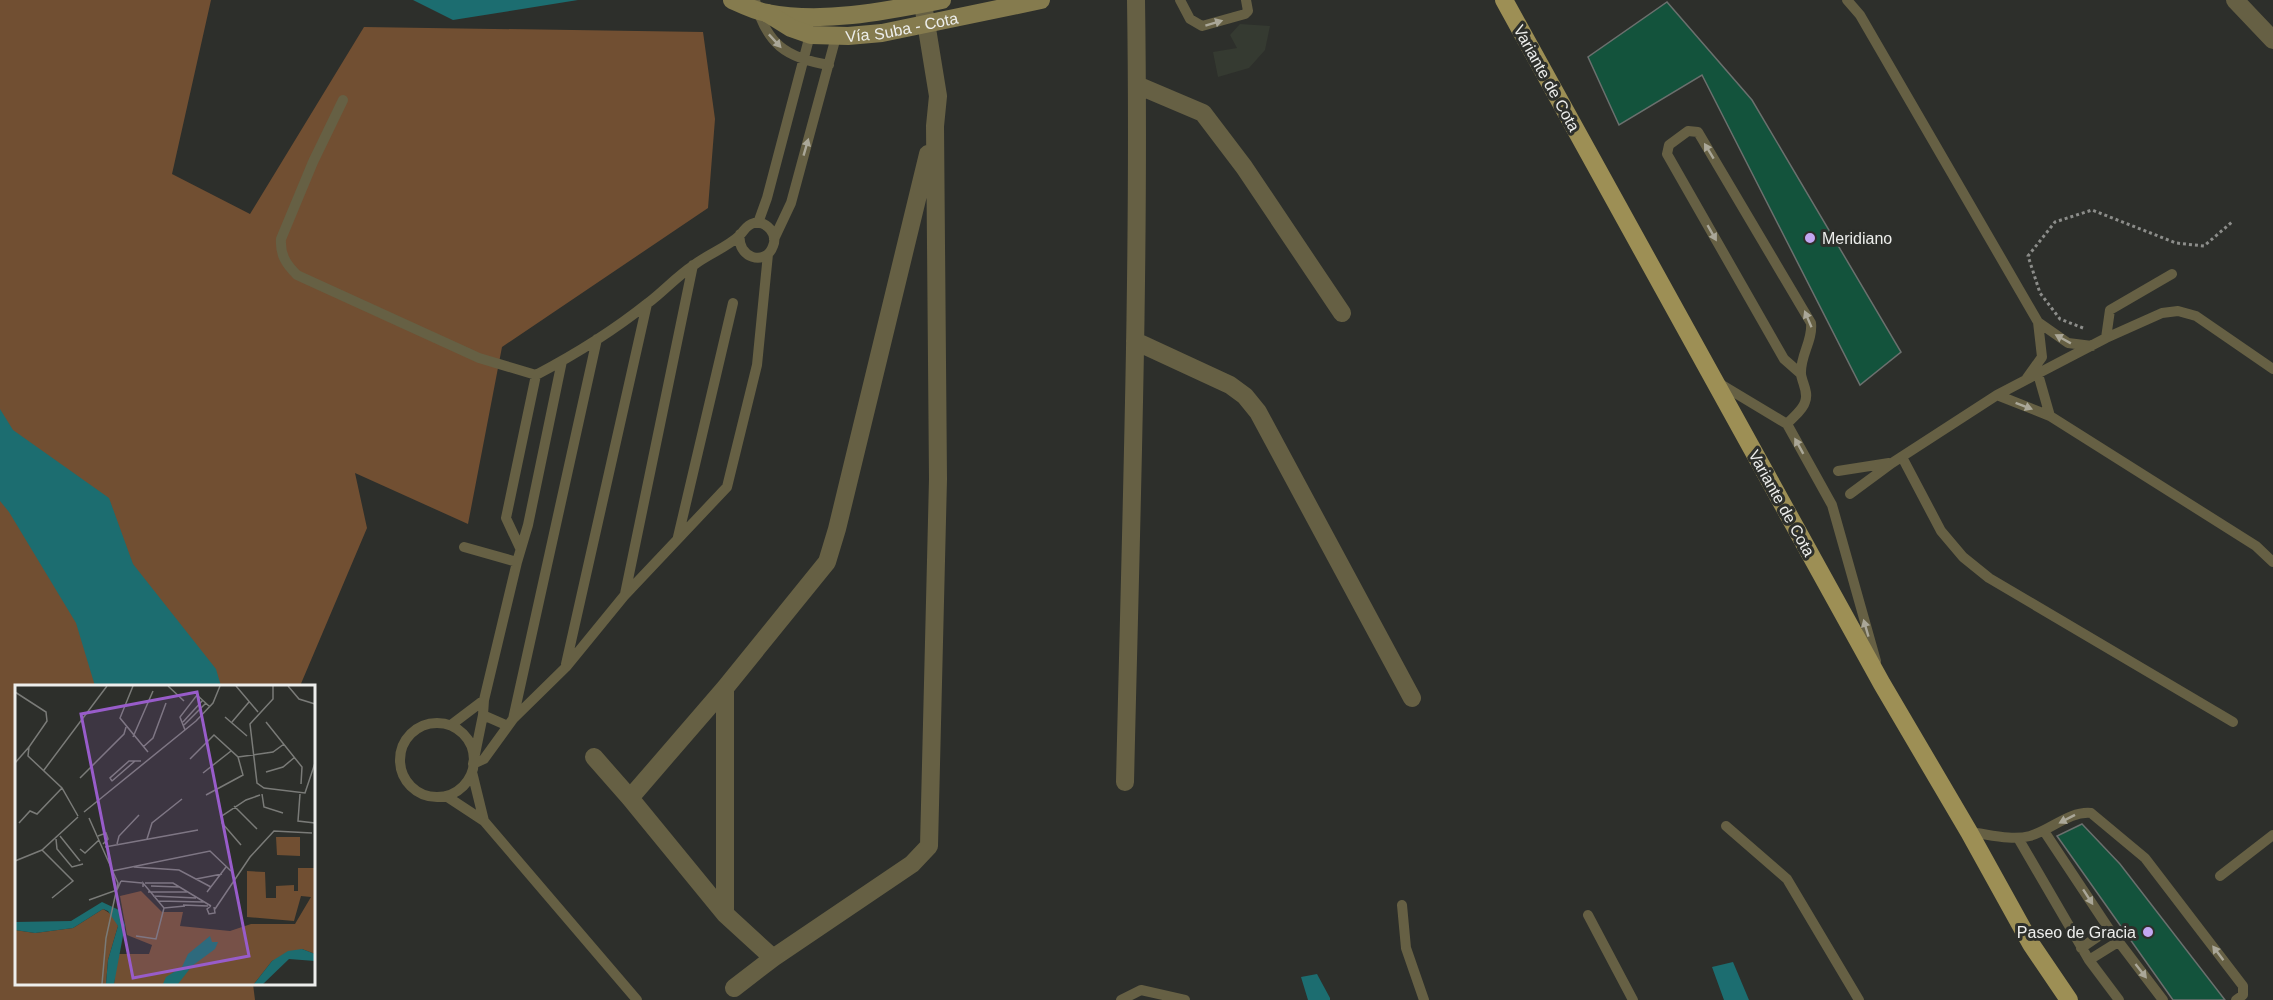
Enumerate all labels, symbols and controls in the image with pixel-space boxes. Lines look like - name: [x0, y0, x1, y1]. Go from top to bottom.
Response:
- street label: Vía Suba - Cota: [845, 9, 960, 45]
- one-way arrow: [1205, 18, 1223, 27]
- street label: Variante de Cota: [1510, 22, 1583, 134]
- one-way arrow: [768, 34, 782, 48]
- one-way arrow: [802, 137, 812, 156]
- one-way arrow: [1704, 142, 1714, 159]
- one-way arrow: [1707, 225, 1717, 242]
- place label: Meridiano: [1822, 230, 1892, 247]
- marker: Meridiano: [1803, 231, 1817, 245]
- one-way arrow: [1803, 310, 1813, 328]
- one-way arrow: [2054, 334, 2071, 344]
- one-way arrow: [2015, 401, 2033, 411]
- one-way arrow: [1794, 437, 1804, 454]
- street label: Variante de Cota: [1745, 447, 1818, 559]
- one-way arrow: [1861, 619, 1871, 637]
- inset map: [15, 685, 315, 985]
- one-way arrow: [2058, 813, 2076, 823]
- one-way arrow: [2082, 889, 2093, 905]
- place label: Paseo de Gracia: [2017, 924, 2136, 941]
- marker: Paseo de Gracia: [2141, 925, 2155, 939]
- one-way arrow: [2213, 946, 2225, 961]
- one-way arrow: [2134, 963, 2147, 979]

